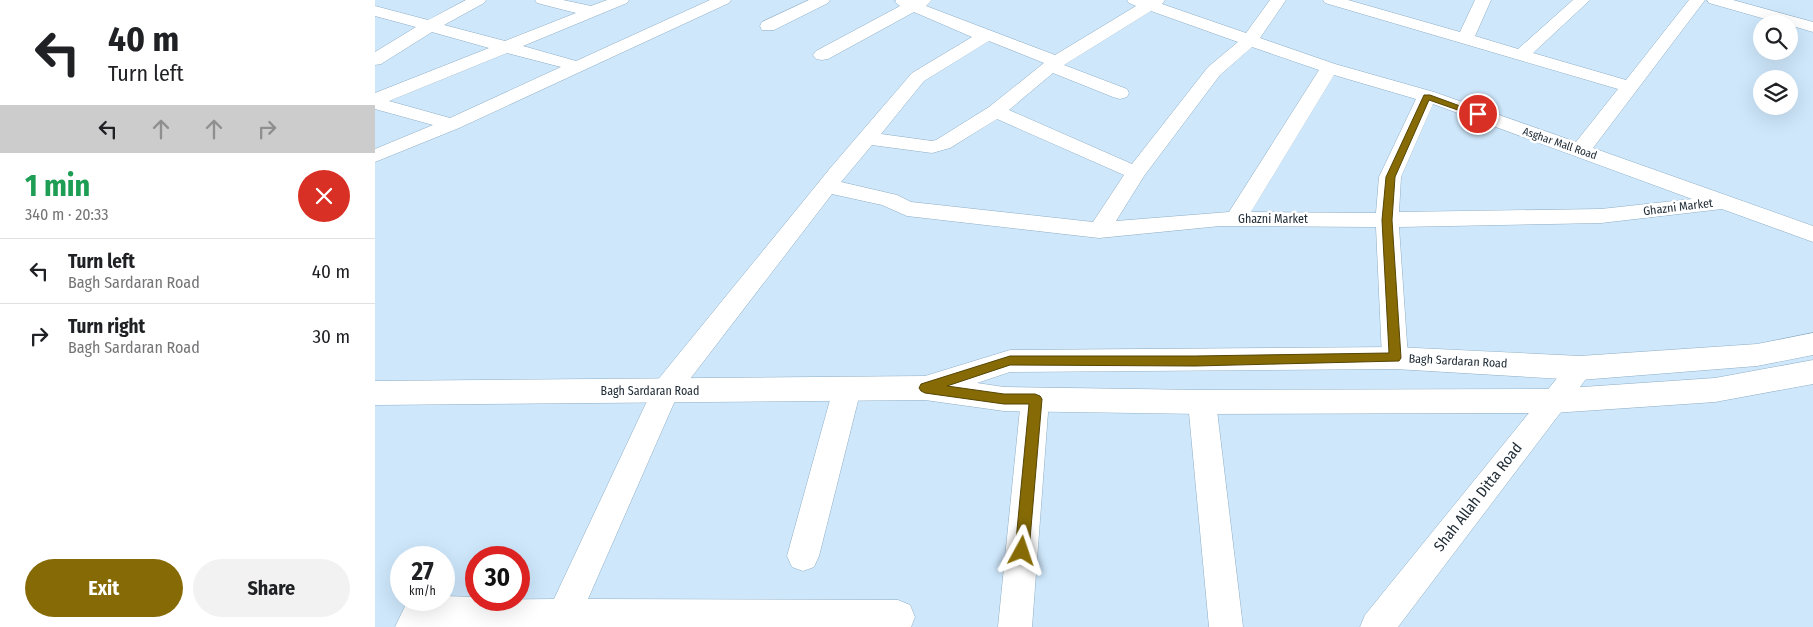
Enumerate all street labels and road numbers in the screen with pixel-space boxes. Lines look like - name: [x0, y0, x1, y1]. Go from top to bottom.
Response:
- street label: Asghar Mall Road: [1521, 125, 1599, 162]
- street label: Ghazni Market: [1642, 196, 1714, 218]
- street label: Ghazni Market: [1238, 212, 1308, 226]
- street label: Bagh Sardaran Road: [1408, 351, 1508, 371]
- street label: Bagh Sardaran Road: [601, 384, 699, 398]
- street label: Shah Allah Ditta Road: [1430, 439, 1526, 555]

